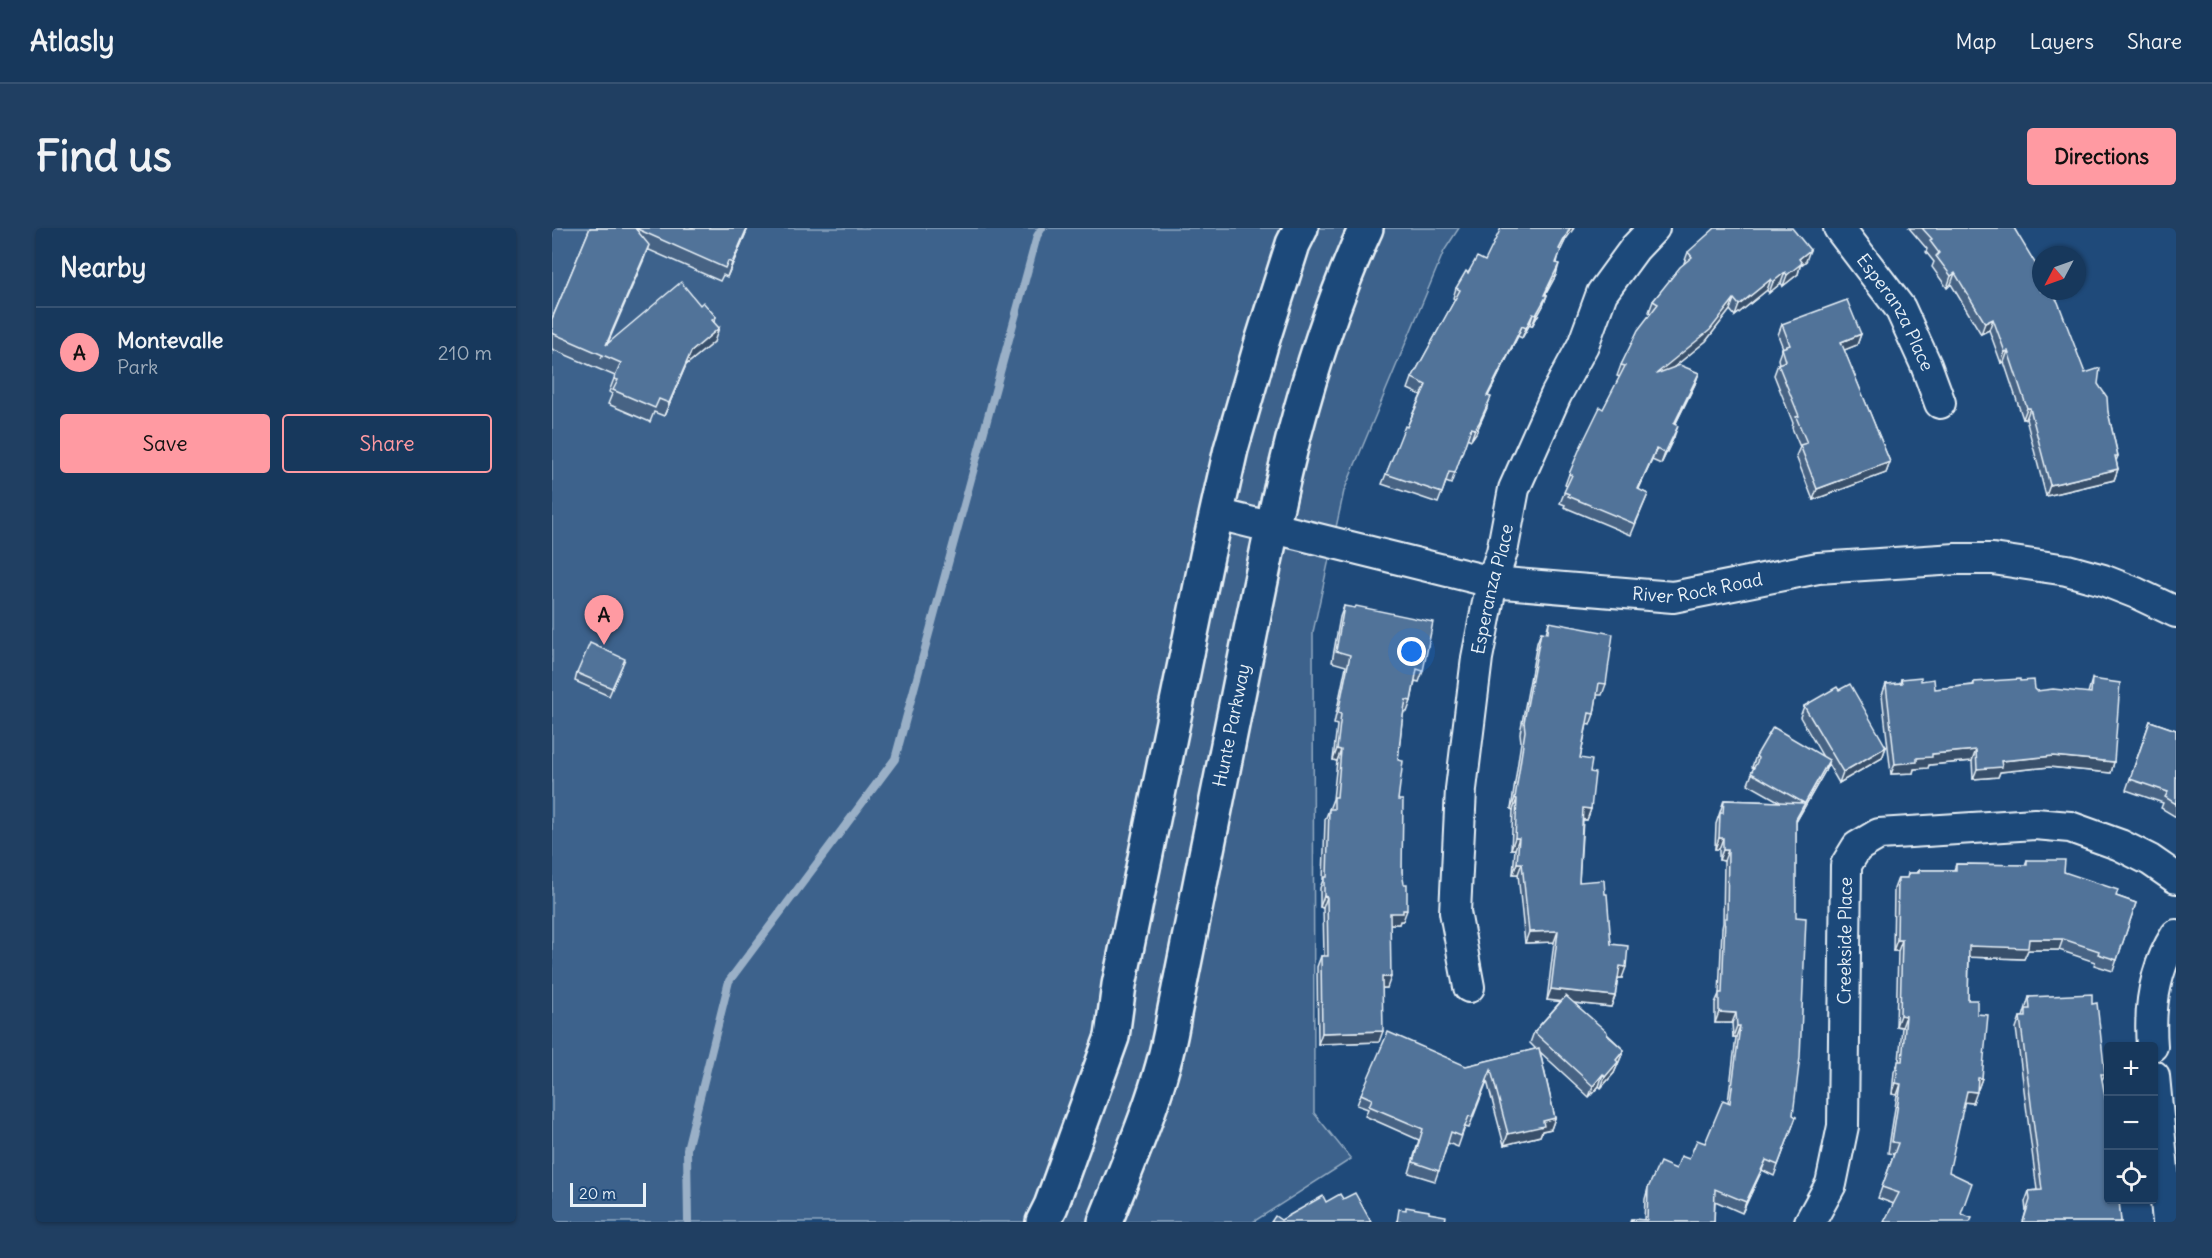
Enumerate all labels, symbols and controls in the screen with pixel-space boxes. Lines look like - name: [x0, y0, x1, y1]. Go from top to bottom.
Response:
- text: Atlasly: [30, 23, 114, 59]
- text: Map: [1956, 28, 1996, 55]
- text: Layers: [2029, 28, 2094, 55]
- text: Share: [2127, 28, 2182, 55]
- button: Directions: [2027, 128, 2176, 185]
- text: Find us: [36, 130, 172, 182]
- north arrow: [2032, 246, 2086, 300]
- street label: Esperanza Place: [1852, 249, 1939, 374]
- text: Nearby: [60, 251, 146, 284]
- text: Montevalle: [117, 326, 223, 354]
- text: A: [73, 340, 86, 365]
- text: 210 m: [438, 340, 492, 365]
- text: Park: [117, 354, 158, 379]
- button: Save: [60, 414, 270, 473]
- button: Share: [282, 414, 492, 473]
- street label: Esperanza Place: [1466, 522, 1518, 656]
- street label: River Rock Road: [1631, 567, 1765, 608]
- pin: A: [584, 596, 624, 645]
- your location: [1397, 637, 1426, 666]
- street label: Hunte Parkway: [1207, 662, 1255, 789]
- street label: Creekside Place: [1832, 877, 1857, 1005]
- map controls: [2104, 1042, 2158, 1204]
- button: +: [2104, 1042, 2158, 1096]
- button: −: [2104, 1096, 2158, 1150]
- button: locate: [2104, 1150, 2158, 1204]
- scale bar: [570, 1180, 646, 1208]
- text: 20 m: [579, 1183, 616, 1203]

